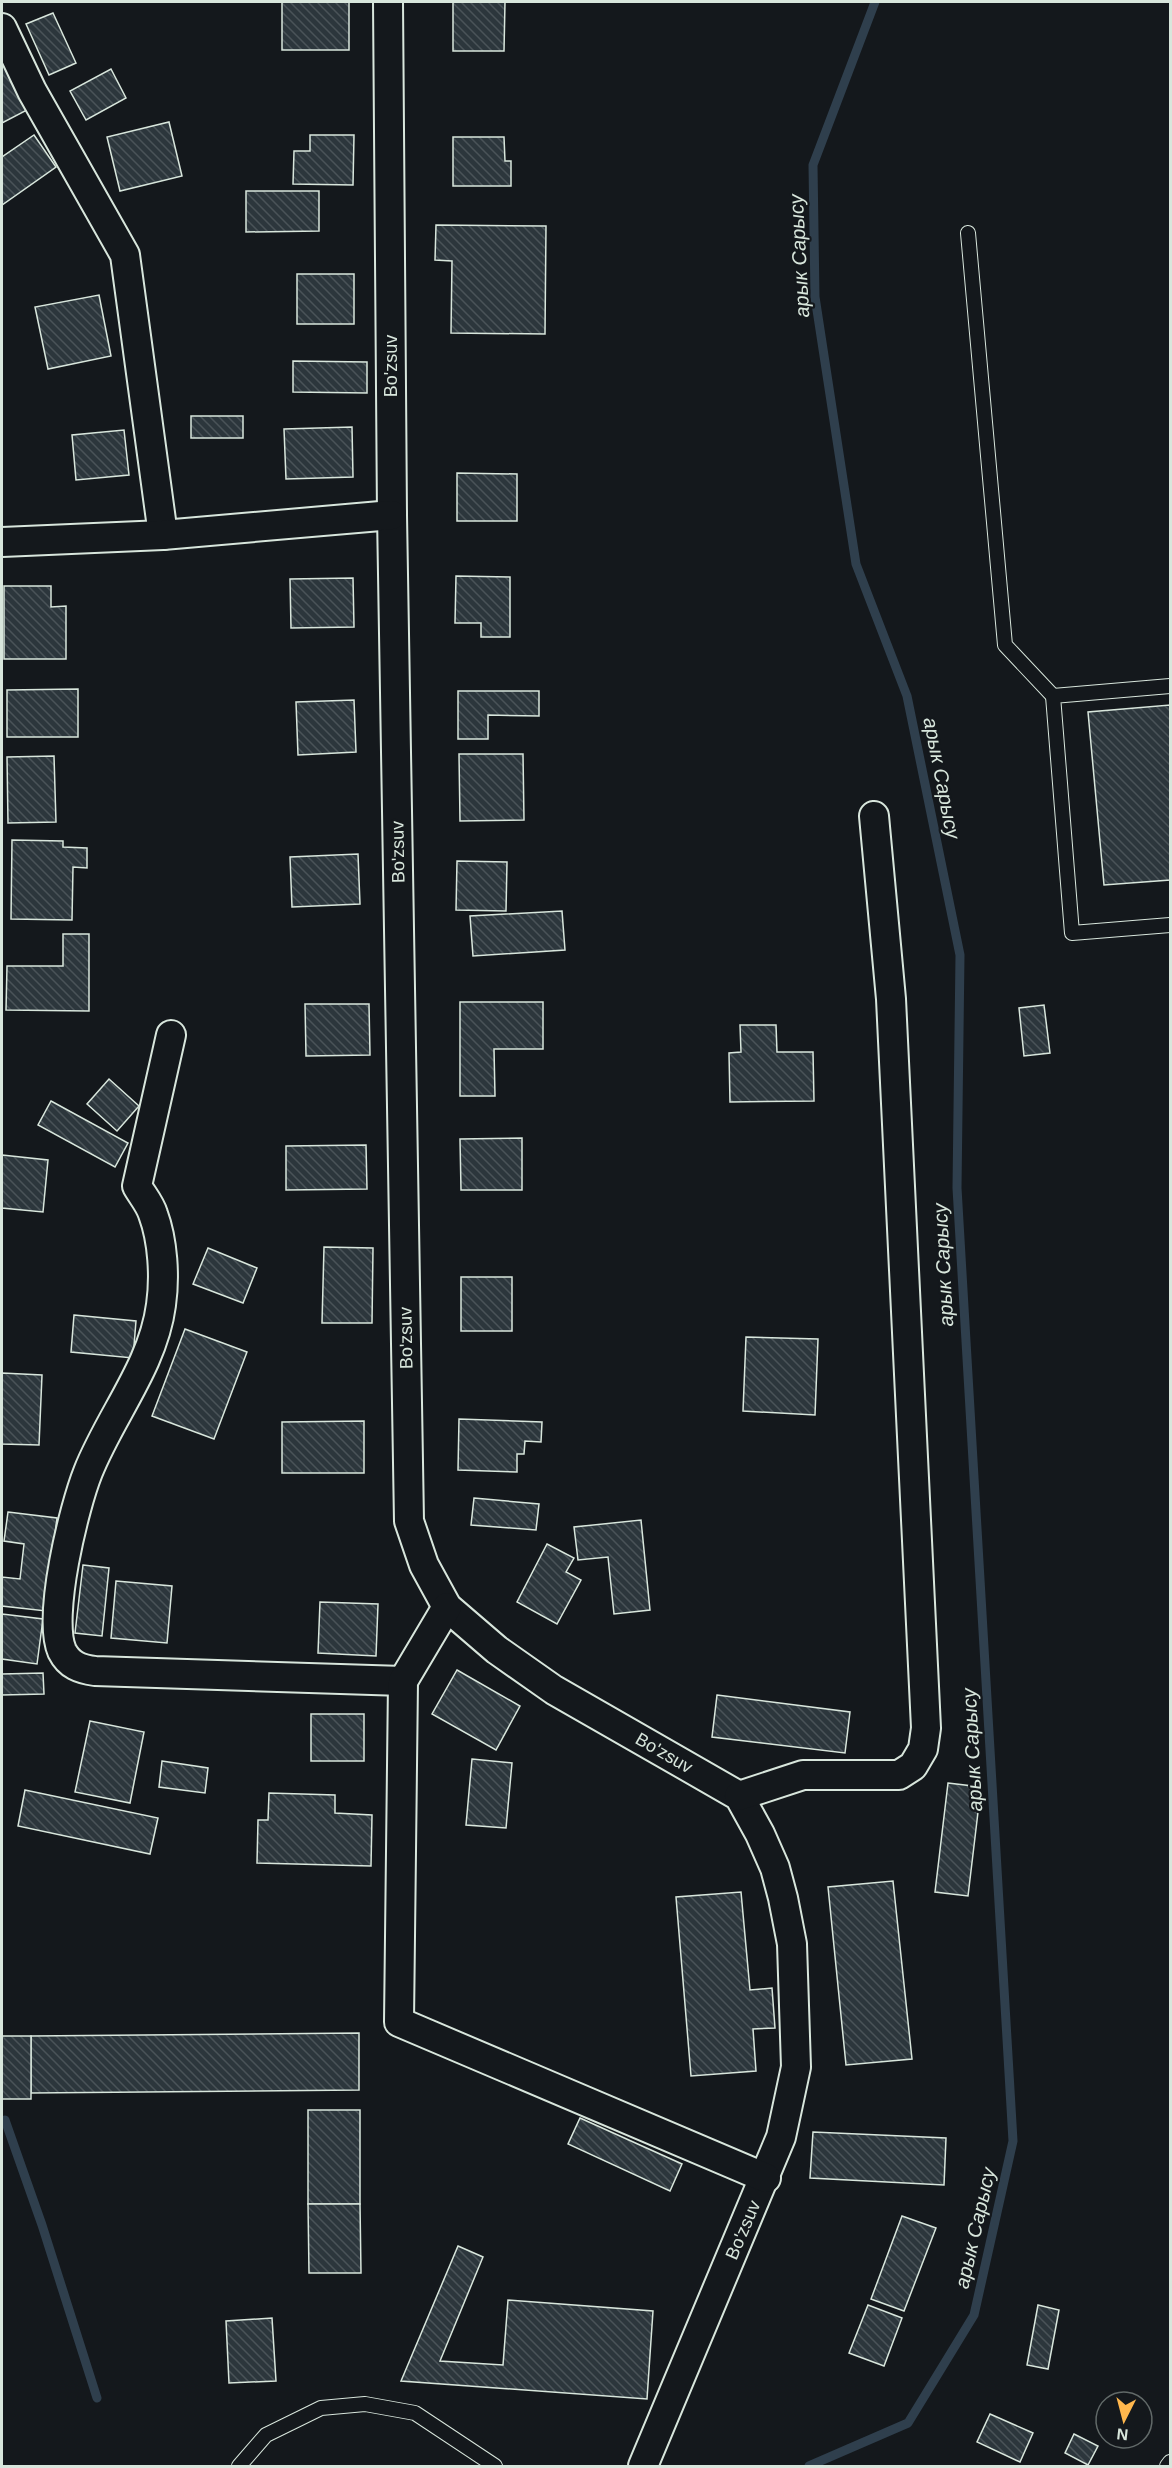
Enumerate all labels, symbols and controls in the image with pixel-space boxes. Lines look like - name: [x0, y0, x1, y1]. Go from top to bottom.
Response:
- water label: арык Сарысу: [785, 193, 813, 318]
- street label: Bo'zsuv: [381, 335, 401, 397]
- water label: арык Сарысу: [919, 715, 965, 842]
- street label: Bo'zsuv: [387, 821, 409, 883]
- water label: арык Сарысу: [929, 1202, 957, 1327]
- street label: Bo'zsuv: [395, 1307, 417, 1369]
- water label: арык Сарысу: [958, 1687, 986, 1812]
- street label: Bo'zsuv: [632, 1729, 696, 1777]
- water label: арык Сарысу: [950, 2164, 1000, 2291]
- street label: Bo'zsuv: [722, 2197, 764, 2263]
- north arrow: [1094, 2390, 1154, 2450]
- text: N: [1116, 2425, 1129, 2443]

